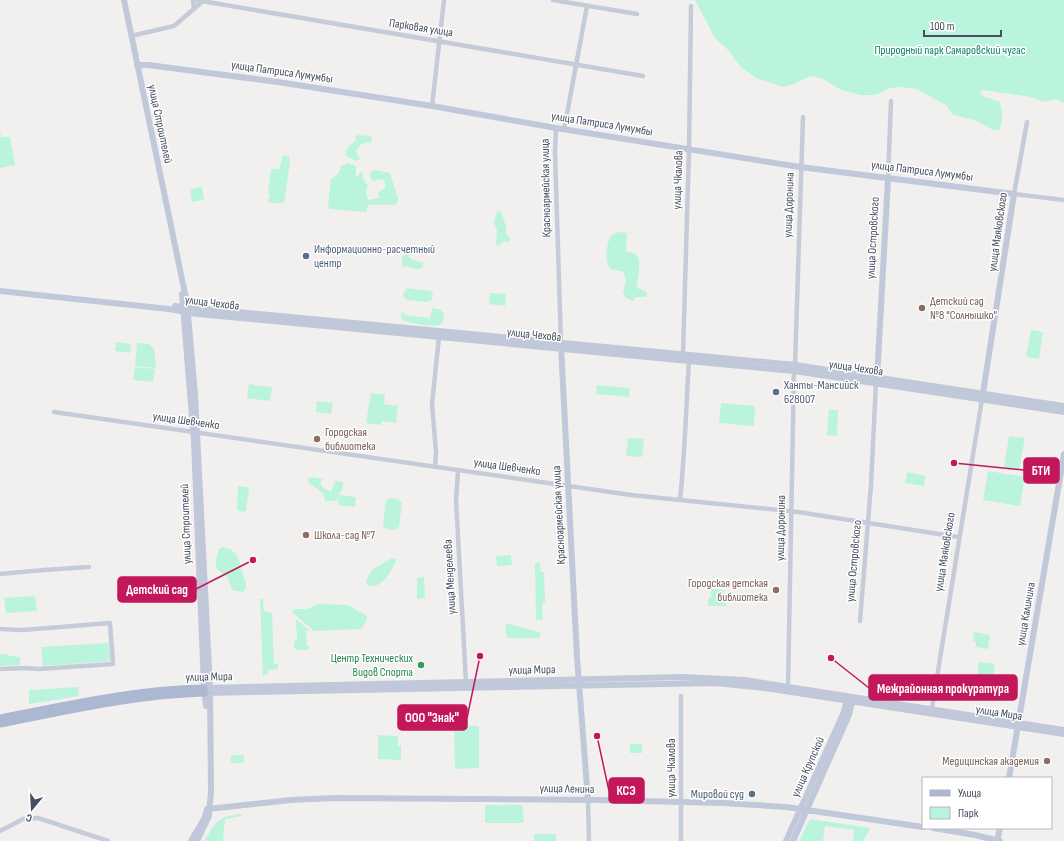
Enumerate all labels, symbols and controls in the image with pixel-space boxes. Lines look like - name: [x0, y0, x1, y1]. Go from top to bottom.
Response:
- scale bar: [924, 12, 1001, 38]
- street label: Парковая улица: [388, 16, 454, 41]
- text: 100 m: [930, 19, 955, 34]
- park label: Природный парк Самаровский чугас: [874, 43, 1026, 58]
- street label: улица Патриса Лумумбы: [230, 57, 334, 87]
- street label: улица Строителей: [144, 83, 176, 165]
- street label: улица Патриса Лумумбы: [550, 109, 654, 139]
- street label: Красноармейская улица: [538, 138, 554, 238]
- street label: улица Чкалова: [669, 150, 687, 210]
- street label: улица Патриса Лумумбы: [870, 157, 974, 185]
- street label: улица Доронина: [780, 172, 798, 238]
- street label: улица Маяковского: [985, 191, 1011, 273]
- street label: улица Островского: [863, 197, 883, 279]
- place label: Информационно-расчетный центр: [314, 242, 435, 271]
- marker: Информационно-расчетный центр: [301, 251, 311, 261]
- street label: улица Чехова: [184, 292, 240, 314]
- place label: Детский сад №8 "Солнышко": [930, 294, 997, 323]
- marker: Детский сад №8 "Солнышко": [917, 303, 927, 313]
- street label: улица Чехова: [506, 325, 562, 345]
- street label: улица Чехова: [828, 357, 885, 379]
- place label: Ханты-Мансийск 628007: [783, 378, 859, 407]
- marker: Ханты-Мансийск 628007: [771, 387, 781, 397]
- street label: улица Шевченко: [152, 409, 220, 433]
- place label: Городская библиотека: [325, 425, 376, 454]
- marker: Городская библиотека: [312, 434, 322, 444]
- street label: улица Шевченко: [473, 455, 541, 479]
- callout: БТИ: [1024, 458, 1059, 483]
- text: БТИ: [1032, 463, 1050, 479]
- street label: Красноармейская улица: [549, 465, 569, 565]
- street label: улица Строителей: [177, 484, 195, 564]
- street label: улица Доронина: [773, 495, 789, 561]
- street label: улица Маяковского: [931, 511, 959, 593]
- street label: улица Островского: [843, 519, 865, 603]
- place label: Школа-сад №7: [314, 528, 375, 543]
- marker: Школа-сад №7: [301, 530, 311, 540]
- street label: улица Менделеева: [441, 538, 459, 615]
- place label: Городская детская библиотека: [688, 576, 768, 605]
- callout: Детский сад: [118, 577, 196, 602]
- street label: улица Калинина: [1013, 581, 1039, 647]
- text: Детский сад: [126, 582, 188, 598]
- marker: Городская детская библиотека: [771, 585, 781, 595]
- place label: Центр Технических Видов Спорта: [331, 651, 413, 680]
- marker: Центр Технических Видов Спорта: [416, 660, 426, 670]
- street label: улица Мира: [508, 662, 556, 678]
- street label: улица Мира: [185, 669, 233, 685]
- callout: Межрайонная прокуратура: [869, 675, 1017, 700]
- text: Межрайонная прокуратура: [877, 681, 1009, 697]
- street label: улица Мира: [975, 702, 1024, 724]
- callout: ООО "Знак": [398, 705, 467, 730]
- text: ООО "Знак": [405, 710, 459, 726]
- street label: улица Крупской: [788, 734, 828, 800]
- street label: улица Чкалова: [664, 738, 679, 798]
- place label: Медицинская академия: [942, 754, 1039, 769]
- marker: Медицинская академия: [1042, 756, 1052, 766]
- legend: [922, 777, 1052, 829]
- callout: КСЭ: [609, 778, 644, 803]
- street label: улица Ленина: [539, 781, 595, 797]
- text: КСЭ: [616, 783, 636, 799]
- text: Улица: [958, 786, 982, 801]
- place label: Мировой суд: [691, 787, 744, 802]
- north arrow: [12, 789, 52, 829]
- marker: Мировой суд: [747, 789, 757, 799]
- text: Парк: [958, 806, 979, 821]
- text: С: [24, 811, 34, 825]

